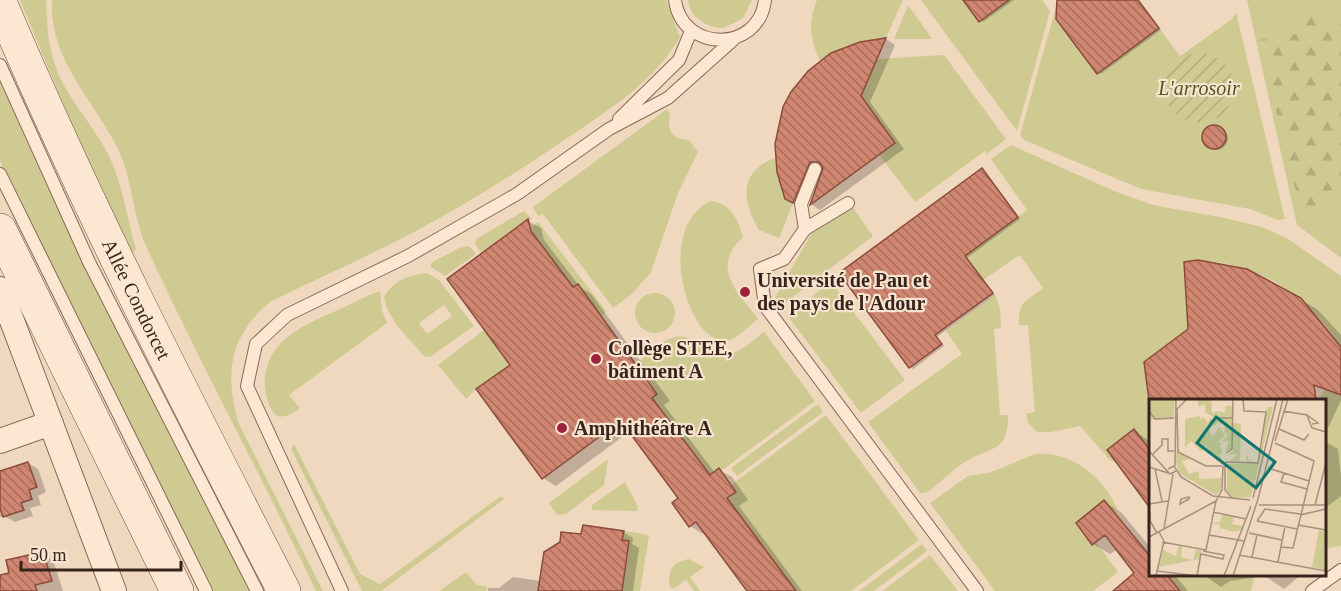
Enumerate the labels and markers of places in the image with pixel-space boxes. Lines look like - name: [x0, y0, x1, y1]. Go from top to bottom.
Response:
- place label: Université de Pau et des pays de l'Adour: [757, 269, 929, 315]
- marker: Université de Pau et des pays de l'Adour: [738, 285, 752, 299]
- place label: Collège STEE, bâtiment A: [608, 337, 732, 382]
- marker: Collège STEE, bâtiment A: [589, 352, 603, 366]
- place label: Amphithéâtre A: [574, 417, 713, 440]
- marker: Amphithéâtre A: [555, 421, 569, 435]

